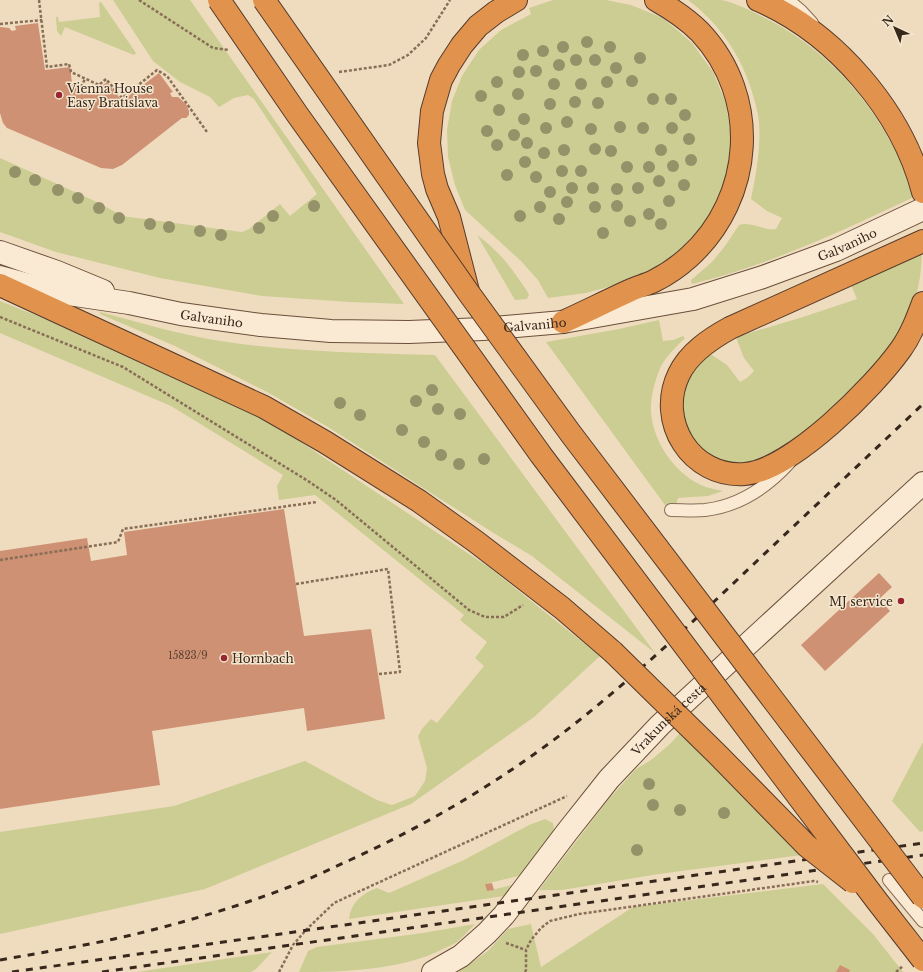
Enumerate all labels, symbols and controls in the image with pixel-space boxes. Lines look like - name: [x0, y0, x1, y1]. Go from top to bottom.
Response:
- north arrow: [875, 8, 915, 48]
- text: N: [879, 12, 897, 29]
- place label: Vienna House Easy Bratislava: [66, 81, 159, 110]
- marker: Vienna House Easy Bratislava: [54, 90, 64, 100]
- street label: Galvaniho: [815, 224, 879, 264]
- street label: Galvaniho: [179, 306, 244, 330]
- street label: Galvaniho: [503, 314, 567, 335]
- place label: MJ service: [829, 594, 893, 609]
- marker: MJ service: [896, 596, 906, 606]
- house number: 15823/9: [168, 649, 208, 662]
- place label: Hornbach: [232, 651, 294, 666]
- marker: Hornbach: [219, 653, 229, 663]
- street label: Vrakunská cesta: [627, 679, 709, 759]

